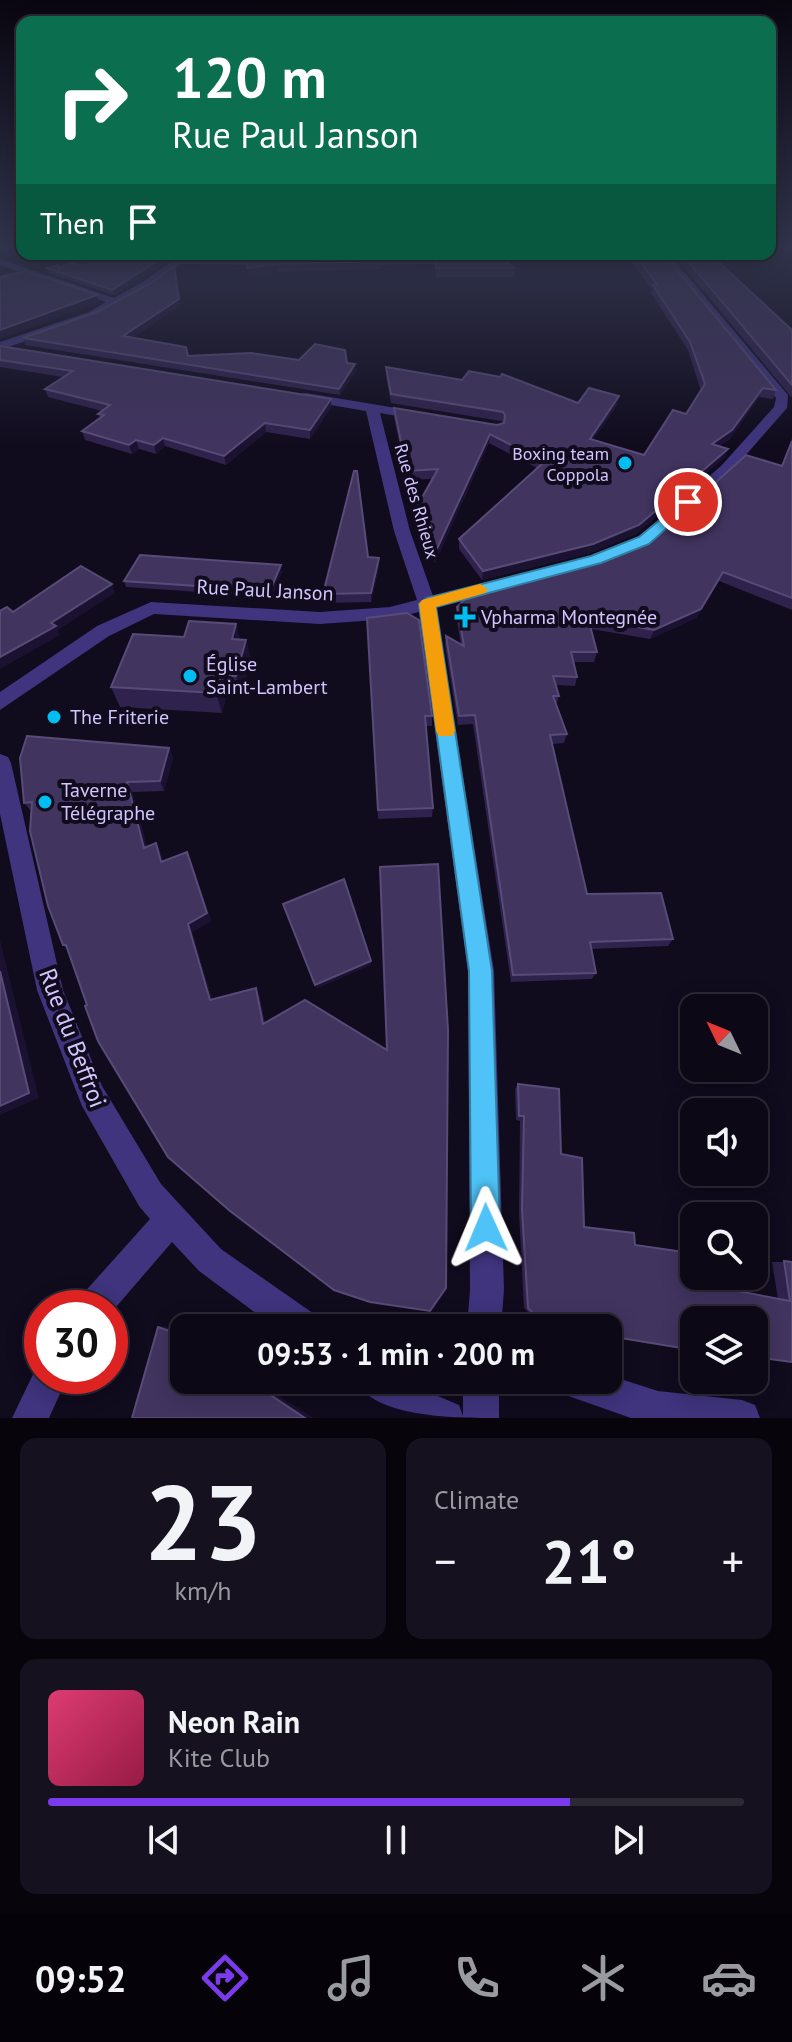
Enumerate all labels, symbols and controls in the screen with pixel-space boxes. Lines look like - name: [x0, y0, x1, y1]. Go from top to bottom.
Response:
- text: 120 m: [172, 41, 327, 113]
- icon: right: [40, 48, 144, 152]
- text: Rue Paul Janson: [172, 111, 419, 158]
- icon: arrive: [121, 200, 165, 244]
- text: Then: [40, 203, 105, 242]
- street label: Rue des Rhieux: [390, 441, 444, 561]
- place label: Boxing team Coppola: [512, 442, 609, 486]
- marker: Boxing team Coppola: [616, 454, 634, 472]
- pin: [654, 468, 722, 536]
- icon: arrive: [666, 480, 710, 524]
- street label: Rue Paul Janson: [196, 573, 334, 607]
- place label: Vpharma Montegnée: [480, 604, 657, 630]
- marker: Vpharma Montegnée: [456, 608, 474, 626]
- place label: Église Saint-Lambert: [206, 651, 328, 700]
- marker: Église Saint-Lambert: [181, 667, 199, 685]
- place label: The Friterie: [70, 704, 169, 730]
- marker: The Friterie: [45, 708, 63, 726]
- place label: Taverne Télégraphe: [61, 777, 155, 826]
- marker: Taverne Télégraphe: [36, 793, 54, 811]
- street label: Rue du Beffroi: [32, 964, 114, 1112]
- north arrow: [680, 994, 768, 1082]
- map controls: [680, 994, 768, 1394]
- button: sound: [680, 1098, 768, 1186]
- position arrow: [444, 1186, 528, 1270]
- button: search: [680, 1202, 768, 1290]
- speed limit sign: 30: [24, 1290, 128, 1394]
- button: layers: [680, 1306, 768, 1394]
- text: 09:53 · 1 min · 200 m: [257, 1334, 535, 1373]
- text: 23: [144, 1454, 262, 1589]
- text: Climate: [434, 1483, 519, 1516]
- text: 21°: [542, 1522, 636, 1600]
- text: −: [434, 1532, 456, 1589]
- text: +: [722, 1532, 744, 1589]
- text: km/h: [175, 1574, 232, 1607]
- text: Neon Rain: [168, 1702, 300, 1741]
- text: Kite Club: [168, 1741, 270, 1774]
- icon: previous: [142, 1818, 186, 1862]
- icon: pause: [374, 1818, 418, 1862]
- icon: next: [606, 1818, 650, 1862]
- icon: directions: [197, 1950, 253, 2006]
- icon: music: [323, 1950, 379, 2006]
- icon: phone: [449, 1950, 505, 2006]
- icon: climate: [575, 1950, 631, 2006]
- icon: car: [701, 1950, 757, 2006]
- text: 09:52: [35, 1955, 126, 2002]

